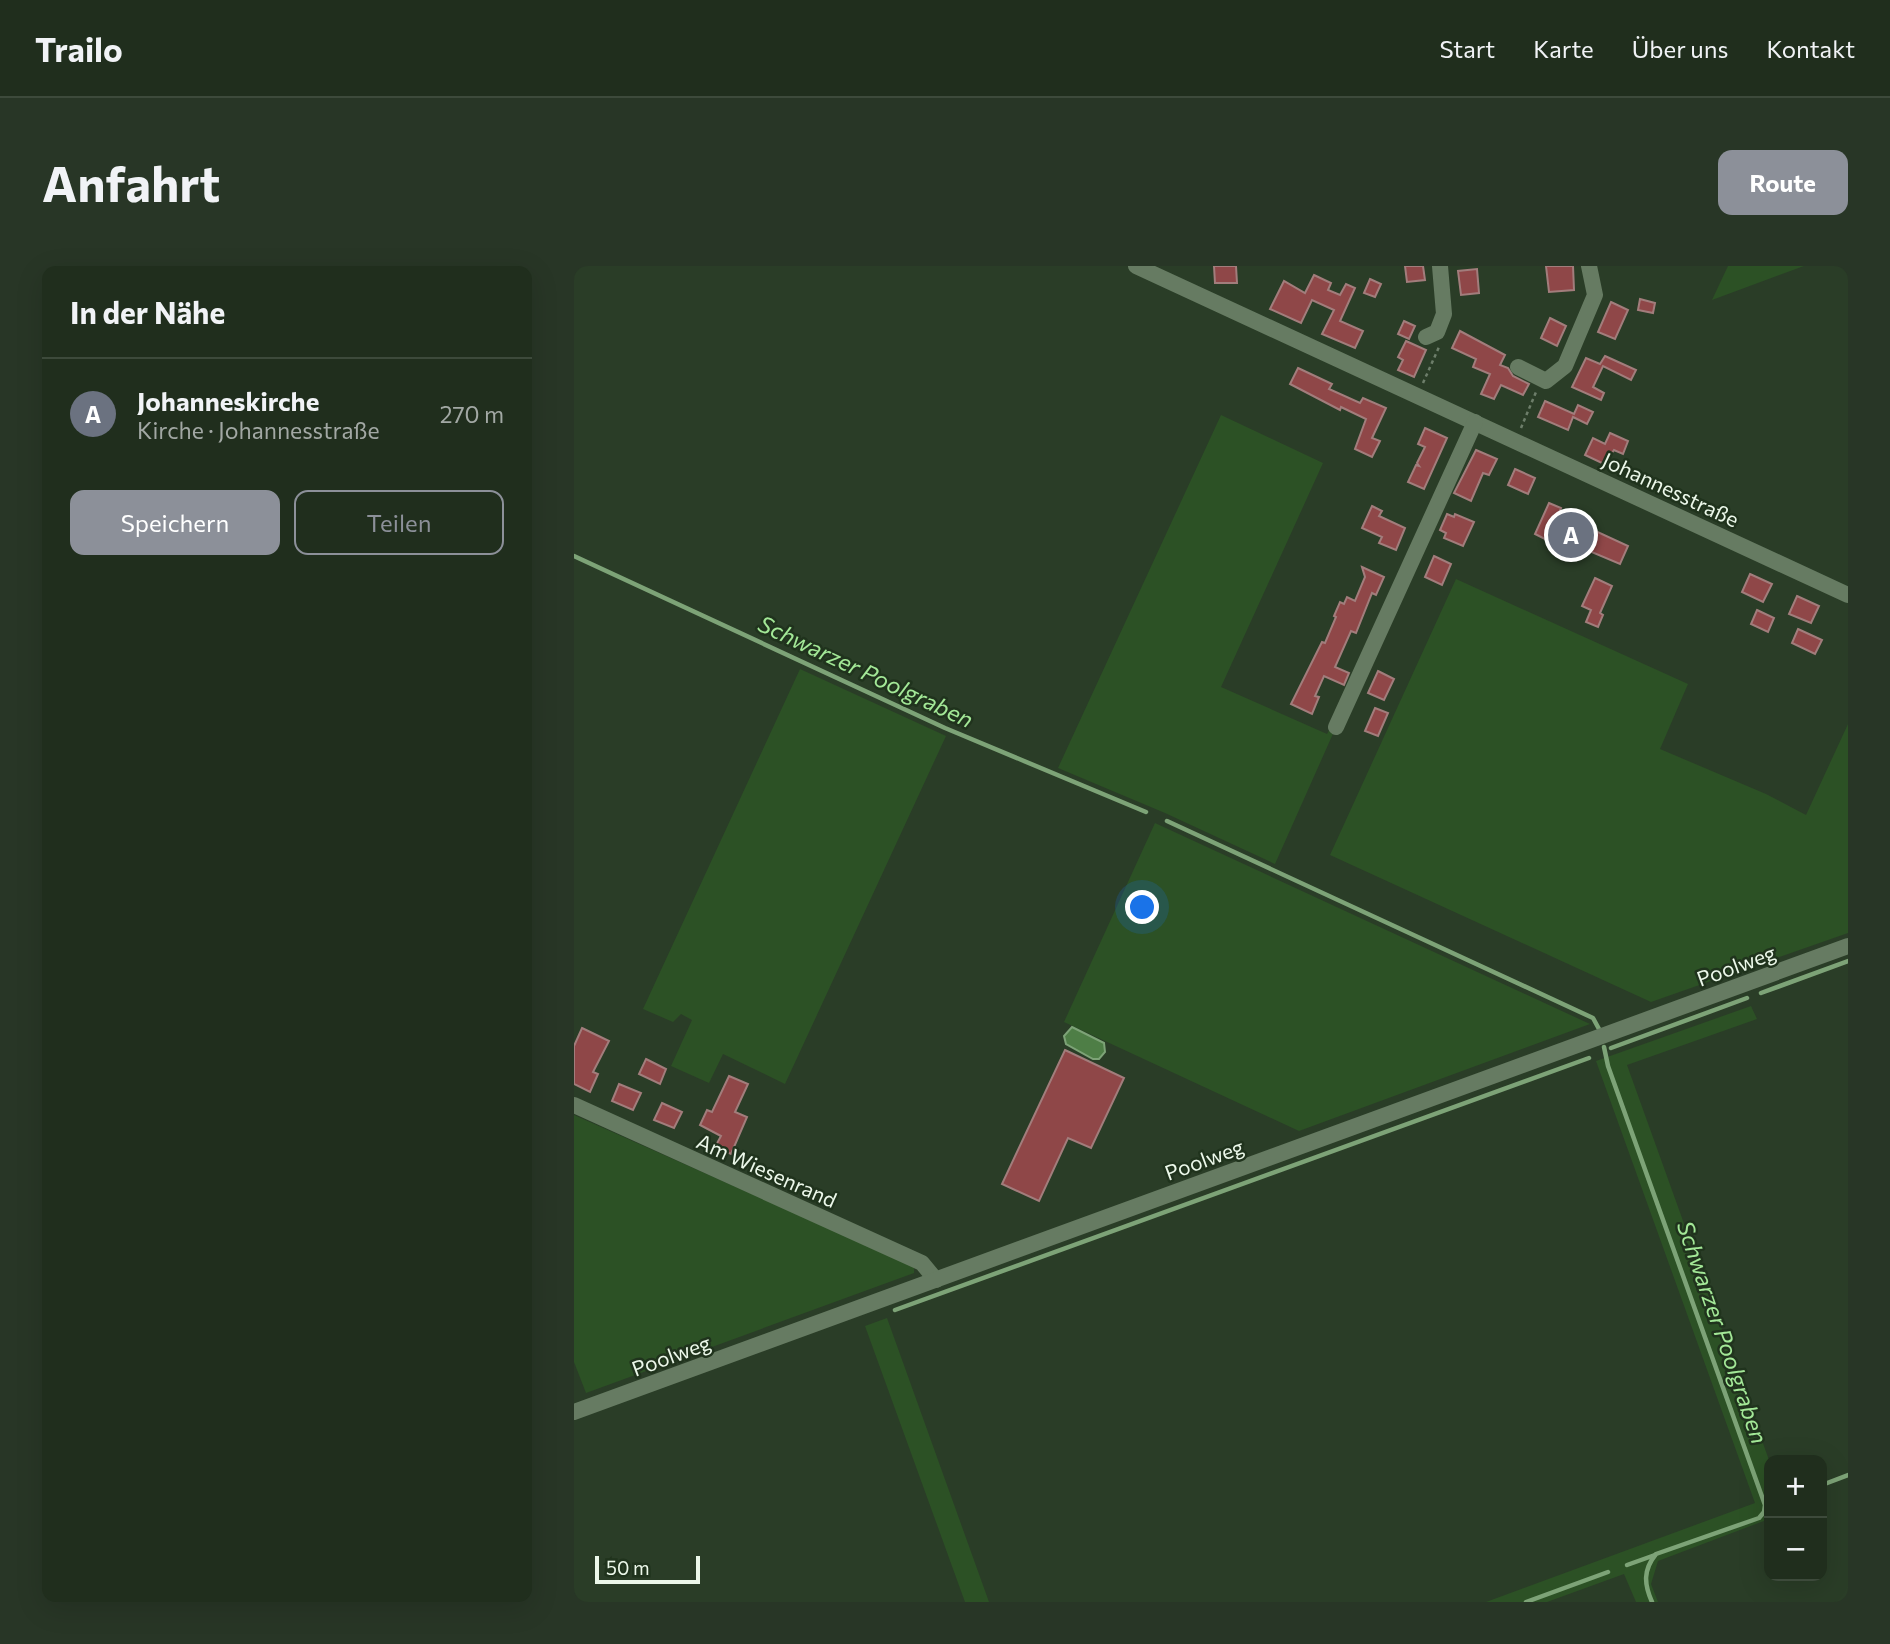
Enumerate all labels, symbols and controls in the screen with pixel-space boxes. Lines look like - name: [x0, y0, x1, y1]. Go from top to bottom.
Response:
- text: Trailo: [35, 28, 123, 69]
- text: Start: [1440, 34, 1495, 63]
- text: Karte: [1533, 34, 1594, 63]
- text: Über uns: [1632, 34, 1728, 63]
- text: Kontakt: [1766, 34, 1855, 63]
- button: Route: [1718, 150, 1848, 215]
- text: Anfahrt: [42, 152, 220, 212]
- text: In der Nähe: [70, 293, 225, 330]
- text: Johanneskirche: [137, 385, 319, 416]
- text: A: [85, 400, 101, 428]
- text: 270 m: [440, 400, 504, 428]
- text: Kirche · Johannesstraße: [137, 416, 380, 444]
- street label: Johannesstraße: [1599, 447, 1743, 531]
- button: Speichern: [70, 490, 280, 555]
- button: Teilen: [294, 490, 504, 555]
- pin: A: [1548, 509, 1594, 561]
- water label: Schwarzer Poolgraben: [754, 609, 978, 733]
- your location: [1125, 890, 1159, 924]
- street label: Poolweg: [1693, 939, 1779, 991]
- street label: Am Wiesenrand: [693, 1128, 841, 1212]
- street label: Poolweg: [1161, 1133, 1247, 1185]
- water label: Schwarzer Poolgraben: [1672, 1217, 1774, 1447]
- street label: Poolweg: [628, 1329, 714, 1381]
- map controls: [1764, 1455, 1827, 1581]
- button: +: [1764, 1455, 1827, 1518]
- button: −: [1764, 1518, 1827, 1581]
- scale bar: [595, 1553, 700, 1585]
- text: 50 m: [606, 1556, 650, 1579]

